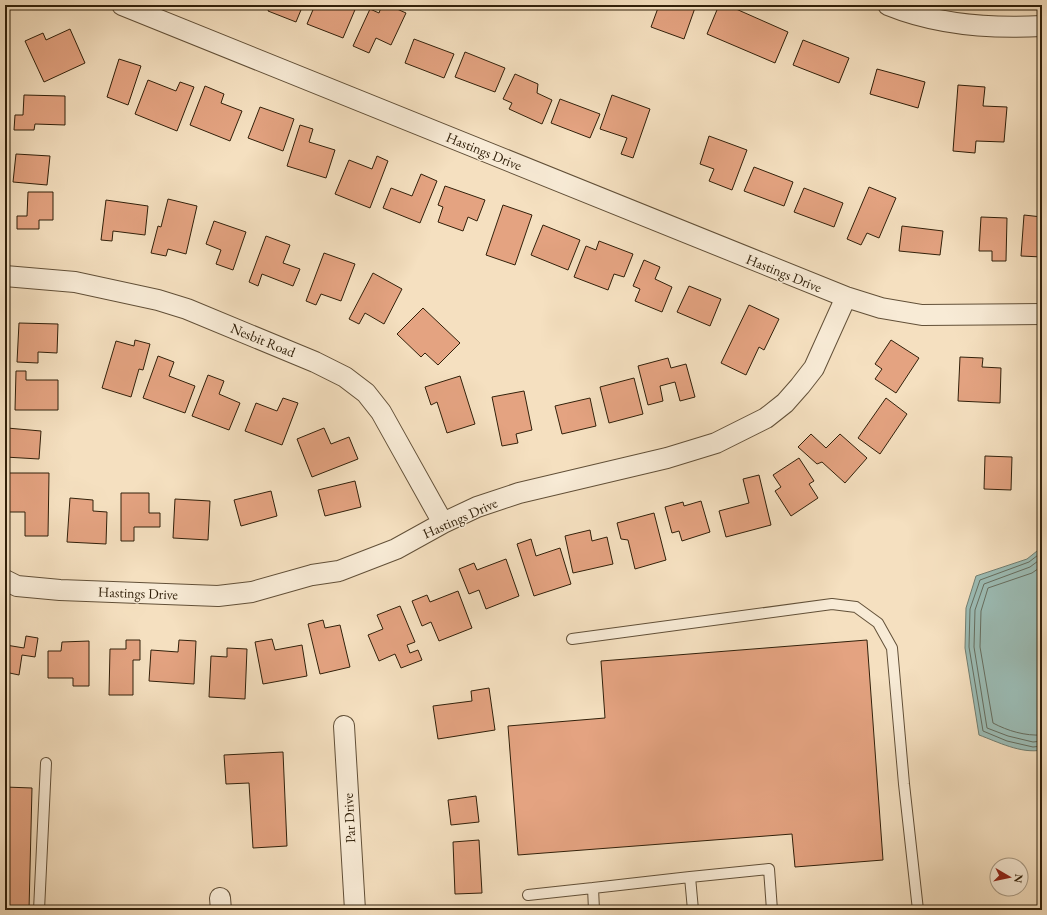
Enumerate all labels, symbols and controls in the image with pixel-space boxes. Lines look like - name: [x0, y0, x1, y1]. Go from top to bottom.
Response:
- street label: Hastings Drive: [444, 128, 525, 175]
- street label: Hastings Drive: [744, 250, 825, 297]
- street label: Nesbit Road: [228, 319, 299, 361]
- street label: Hastings Drive: [420, 493, 501, 542]
- street label: Hastings Drive: [98, 583, 179, 603]
- street label: Par Drive: [339, 792, 359, 843]
- north arrow: [989, 857, 1029, 897]
- text: N: [1011, 873, 1026, 884]

